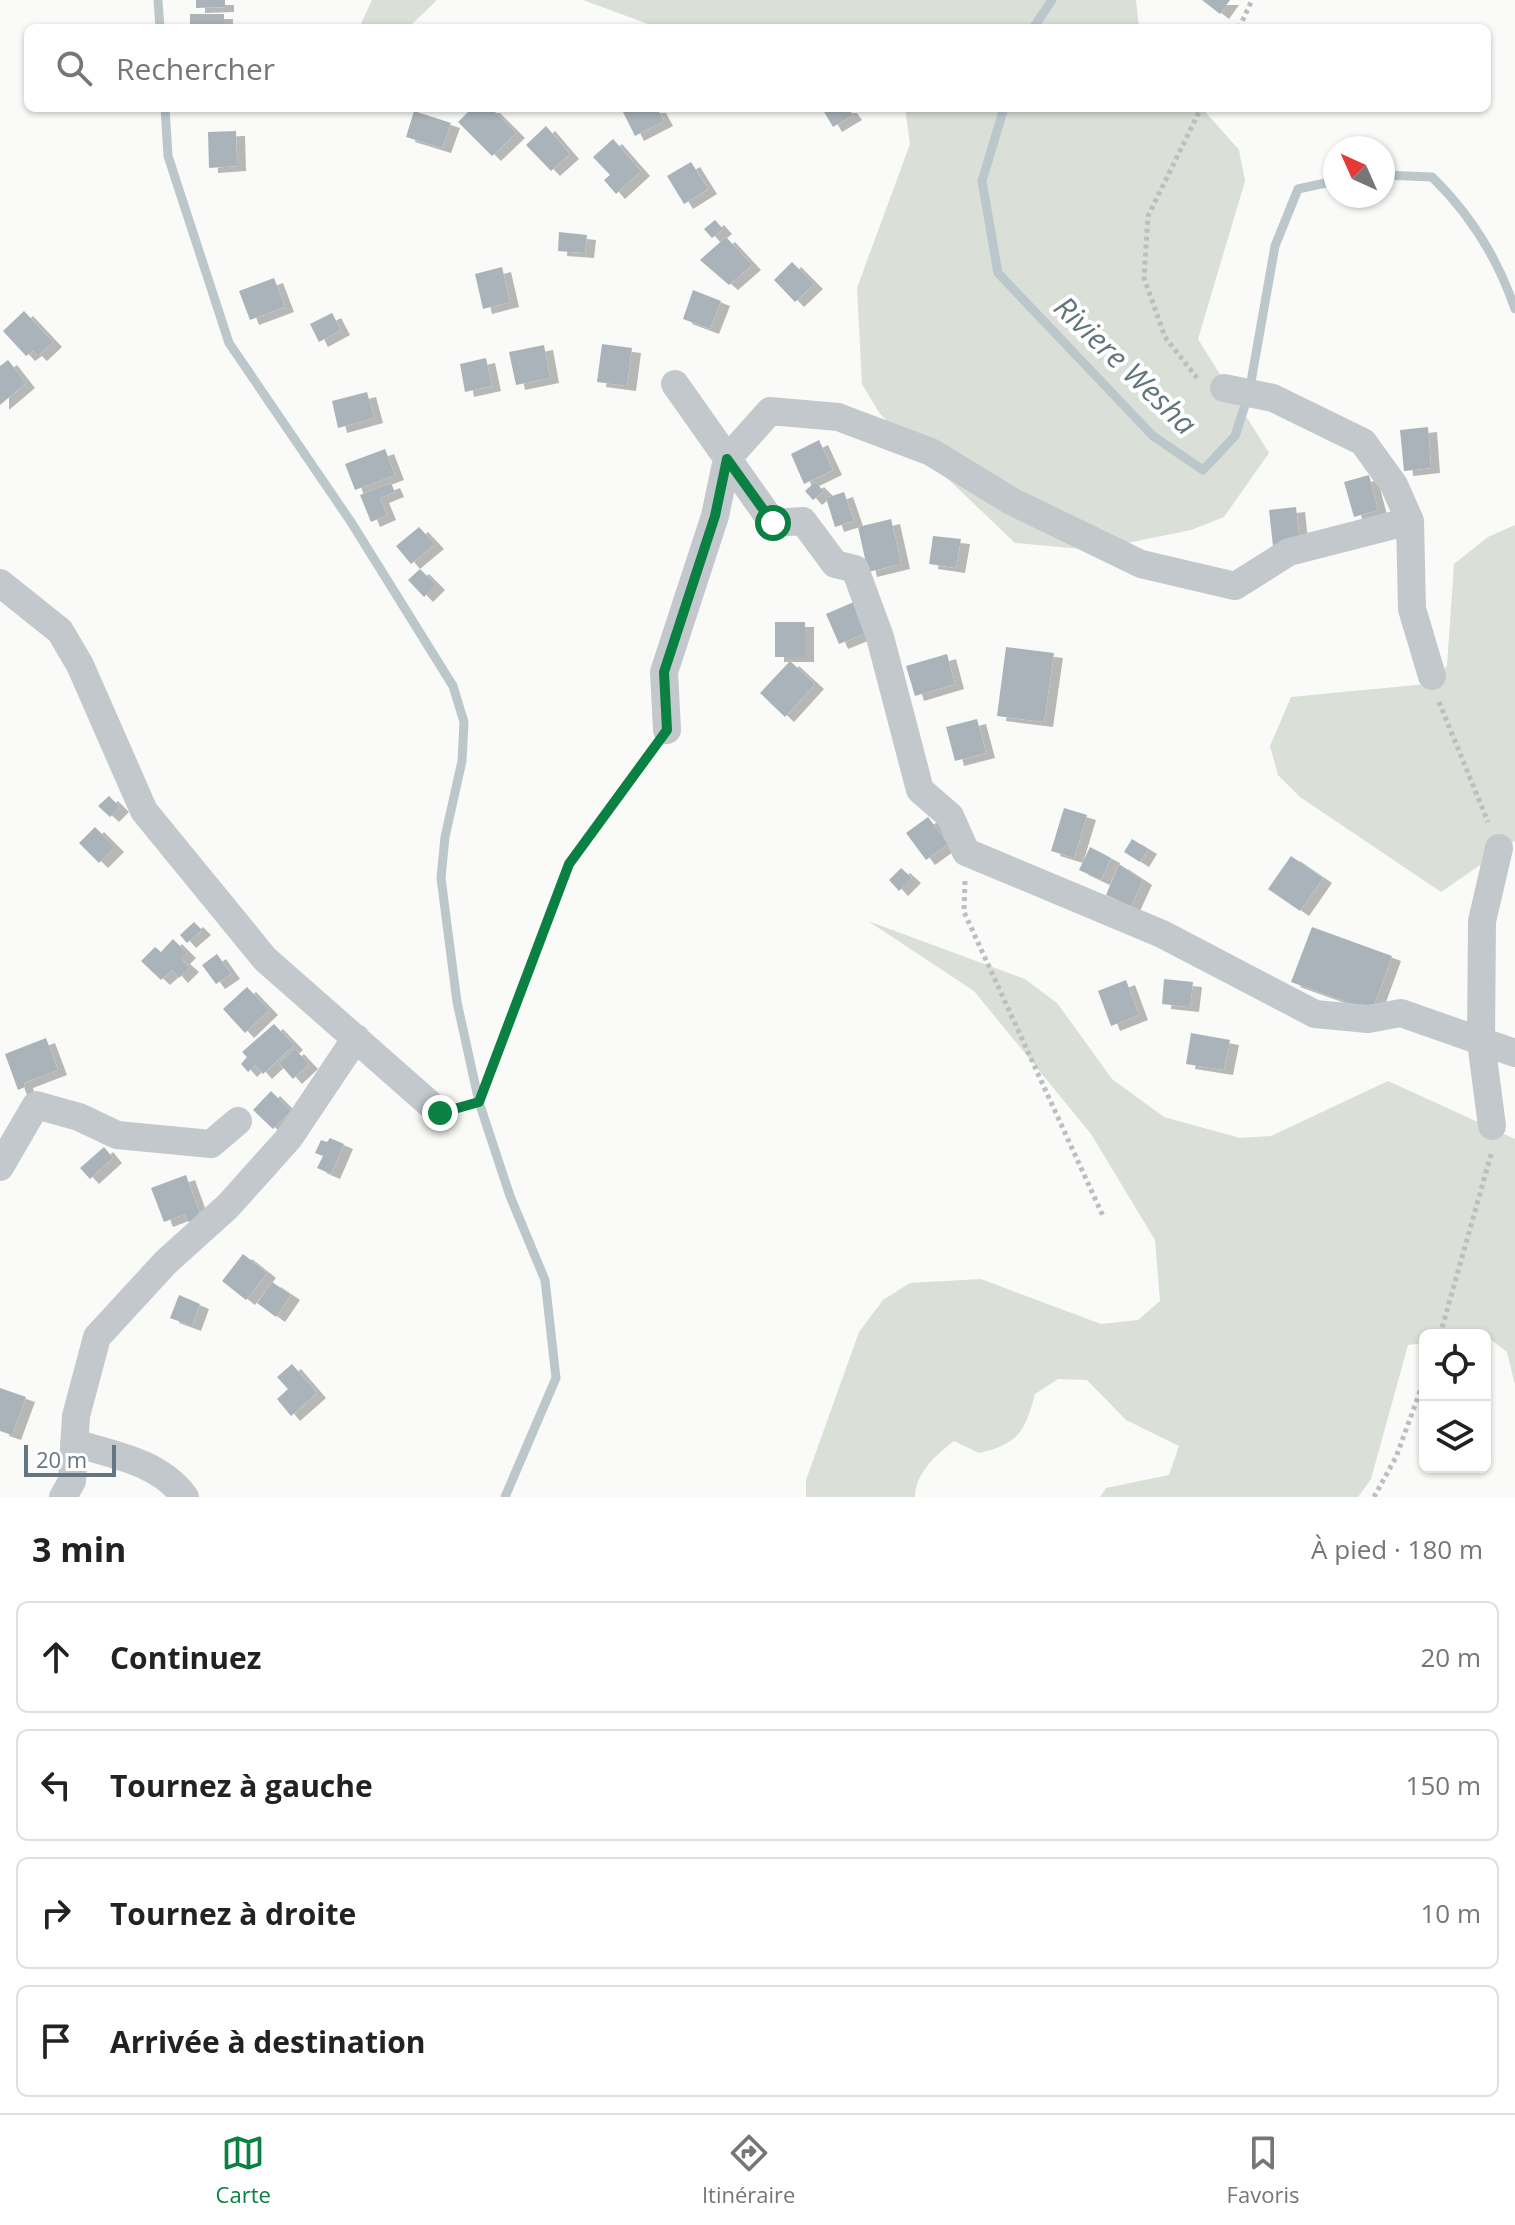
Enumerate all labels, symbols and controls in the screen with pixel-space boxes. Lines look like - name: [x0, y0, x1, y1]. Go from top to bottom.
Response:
- search box: [24, 24, 1491, 112]
- icon: search: [52, 46, 96, 90]
- text: Rechercher: [116, 48, 275, 89]
- north arrow: [1323, 136, 1395, 208]
- water label: Riviere Wesha: [1046, 286, 1206, 443]
- route start: [755, 505, 791, 541]
- route end: [422, 1095, 458, 1131]
- map controls: [1419, 1329, 1491, 1473]
- button: locate: [1419, 1329, 1491, 1401]
- button: layers: [1419, 1401, 1491, 1473]
- scale bar: [24, 1441, 116, 1477]
- text: 20 m: [36, 1444, 87, 1474]
- text: 3 min: [32, 1526, 126, 1572]
- text: À pied · 180 m: [1311, 1531, 1483, 1567]
- icon: ahead: [34, 1635, 78, 1679]
- text: Continuez: [110, 1637, 261, 1678]
- text: 20 m: [1420, 1639, 1481, 1675]
- icon: left: [34, 1763, 78, 1807]
- text: Tournez à gauche: [110, 1765, 373, 1806]
- text: 150 m: [1406, 1767, 1481, 1803]
- icon: right: [34, 1891, 78, 1935]
- text: Tournez à droite: [110, 1893, 356, 1934]
- text: 10 m: [1420, 1895, 1481, 1931]
- icon: arrive: [34, 2019, 78, 2063]
- text: Arrivée à destination: [110, 2021, 425, 2062]
- tab: Carte: [216, 2131, 271, 2209]
- tab: Itinéraire: [702, 2131, 795, 2209]
- tab: Favoris: [1227, 2131, 1299, 2209]

